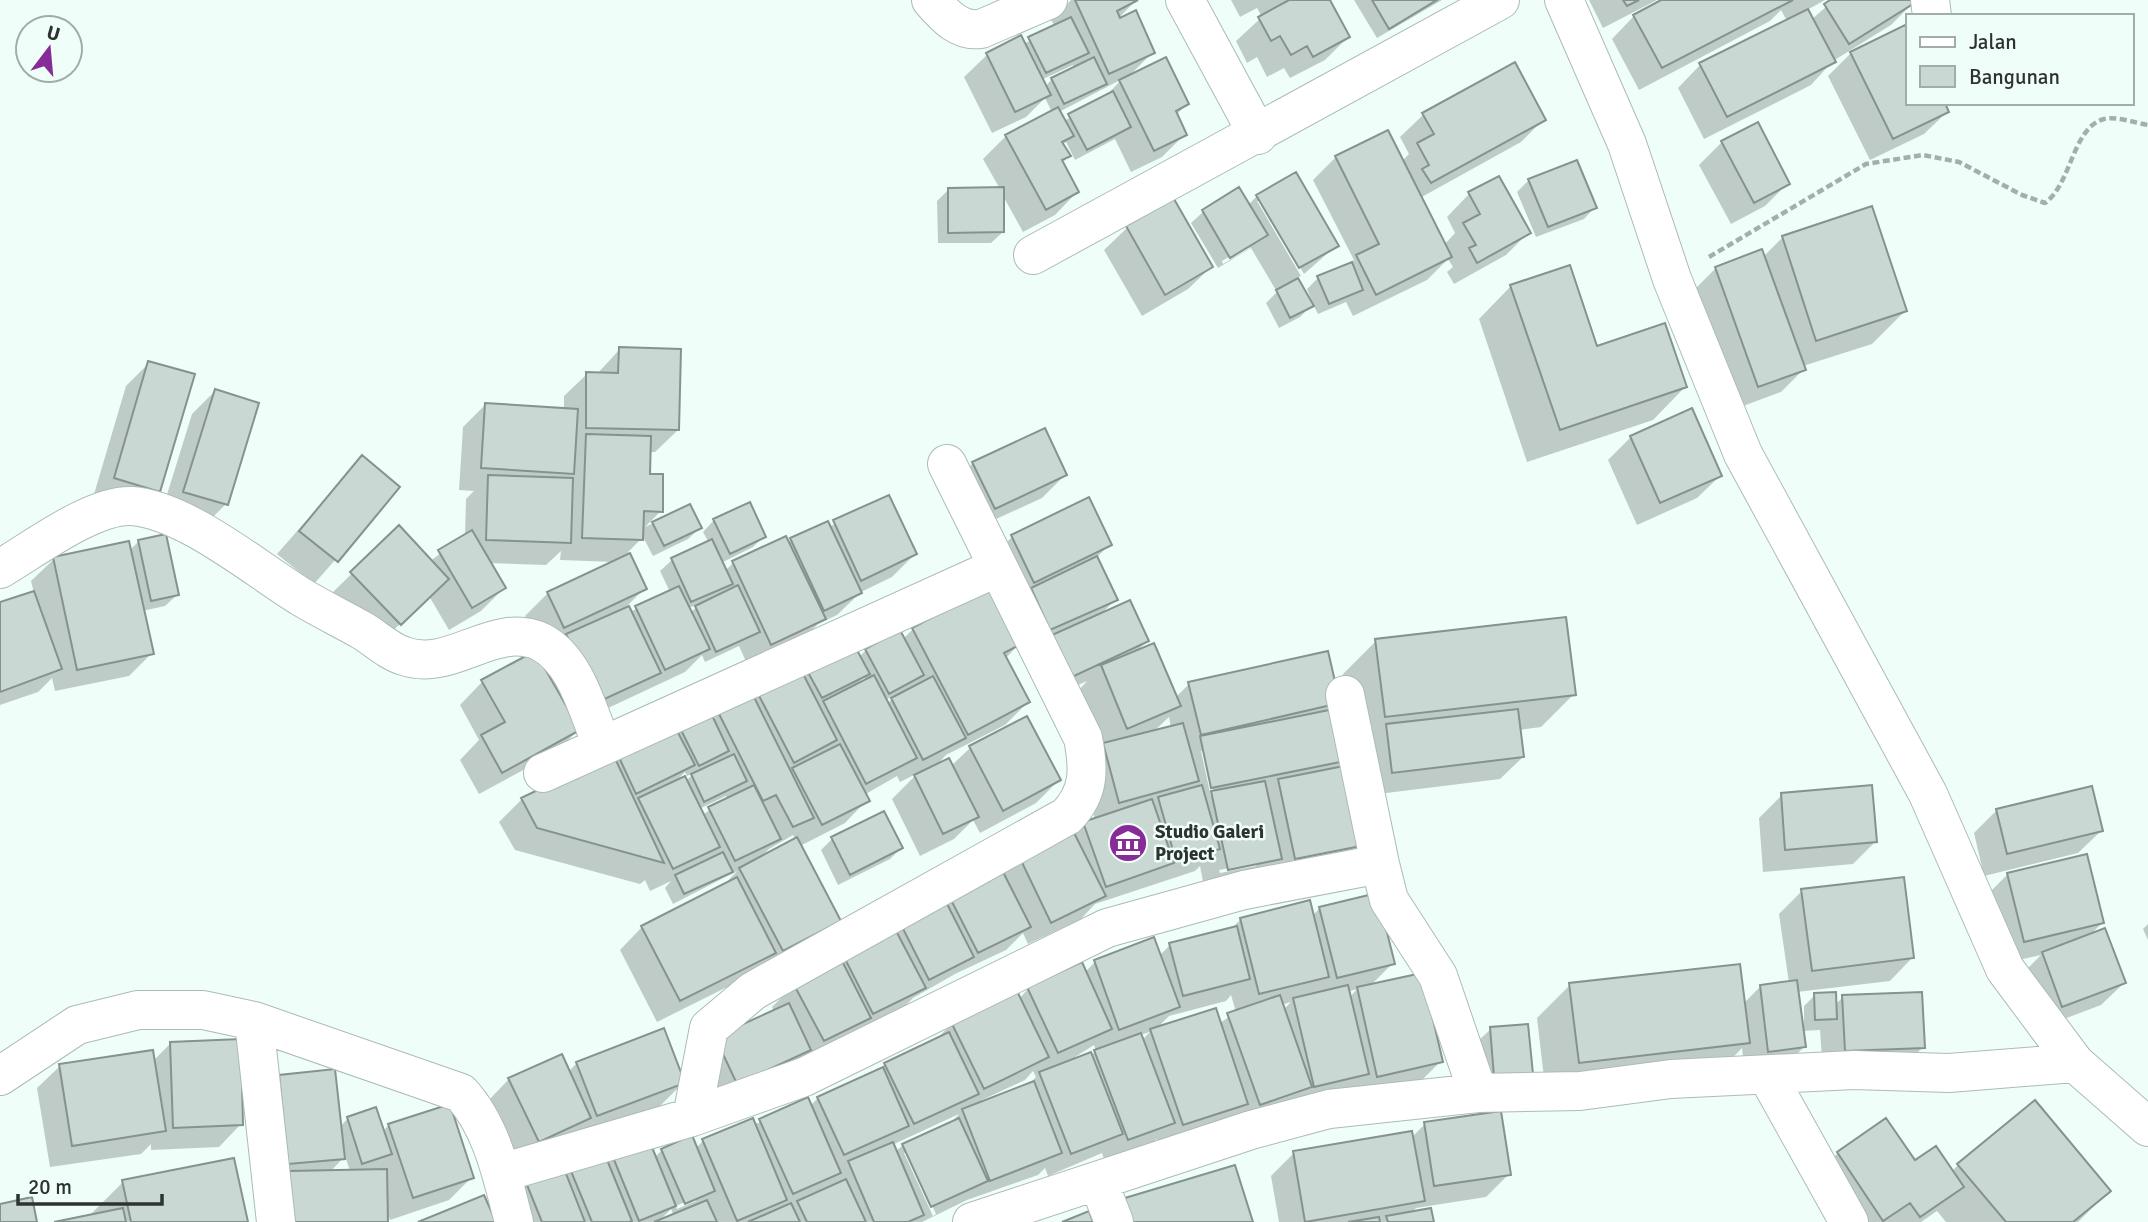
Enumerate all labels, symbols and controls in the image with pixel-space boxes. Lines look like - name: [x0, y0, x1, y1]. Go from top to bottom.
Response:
- north arrow: [14, 14, 84, 84]
- legend: [1906, 14, 2134, 105]
- text: U: [44, 20, 63, 47]
- text: Jalan: [1969, 29, 2017, 55]
- text: Bangunan: [1969, 64, 2060, 90]
- place label: Studio Galeri Project: [1155, 820, 1264, 866]
- museum icon: Studio Galeri Project: [1107, 822, 1149, 864]
- scale bar: [18, 1162, 161, 1206]
- text: 20 m: [28, 1174, 72, 1200]

